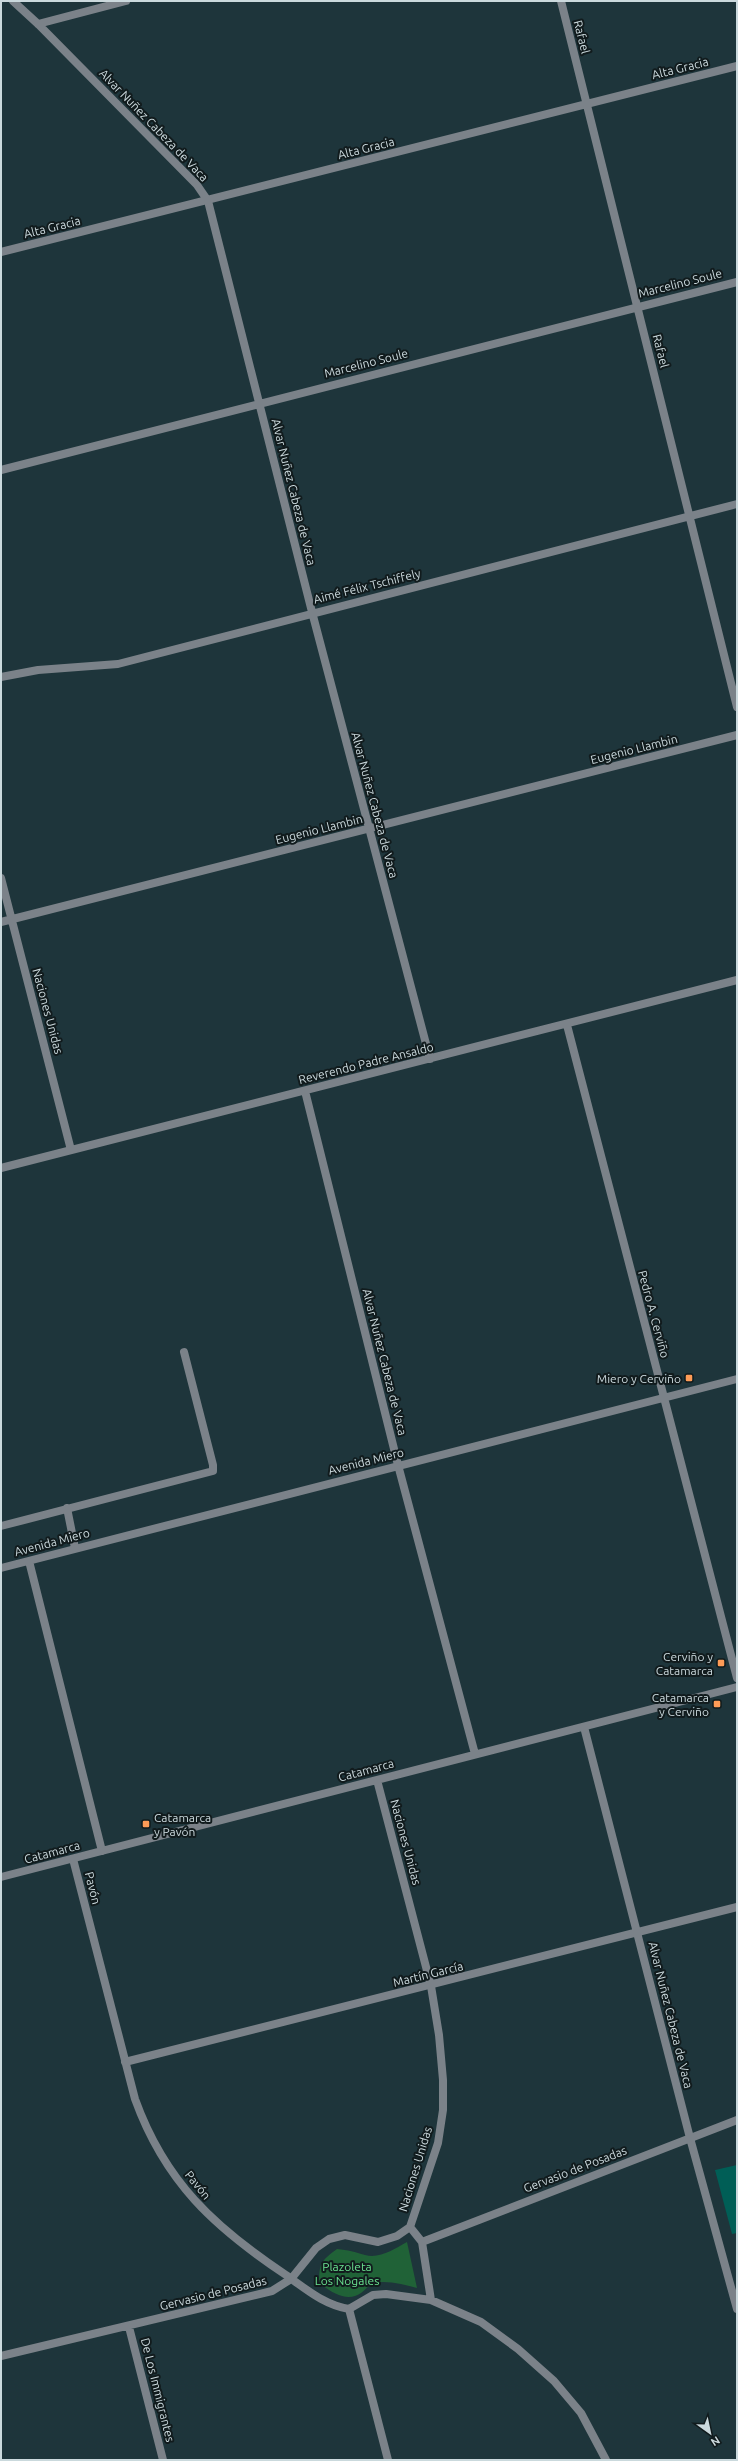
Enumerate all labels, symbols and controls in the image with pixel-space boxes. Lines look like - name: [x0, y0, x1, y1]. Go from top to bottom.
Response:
- street label: Rafael: [572, 19, 592, 55]
- street label: Alta Gracia: [650, 55, 710, 81]
- street label: Alvar Nuñez Cabeza de Vaca: [97, 66, 211, 184]
- street label: Alta Gracia: [336, 135, 396, 161]
- street label: Alta Gracia: [22, 214, 82, 240]
- street label: Marcelino Soule: [637, 266, 723, 300]
- street label: Rafael: [651, 333, 671, 369]
- street label: Marcelino Soule: [323, 346, 409, 380]
- street label: Alvar Nuñez Cabeza de Vaca: [269, 417, 319, 567]
- street label: Aimé Félix Tschiffely: [312, 566, 422, 606]
- street label: Alvar Nuñez Cabeza de Vaca: [349, 731, 401, 879]
- street label: Eugenio Llambin: [589, 732, 679, 766]
- street label: Eugenio Llambin: [274, 812, 364, 846]
- street label: Naciones Unidas: [30, 967, 66, 1055]
- street label: Reverendo Padre Ansaldo: [297, 1040, 435, 1086]
- street label: Pedro A. Cerviño: [636, 1269, 672, 1359]
- street label: Alvar Nuñez Cabeza de Vaca: [360, 1287, 410, 1437]
- place label: Miero y Cerviño: [597, 1372, 681, 1385]
- marker: Miero y Cerviño: [684, 1373, 694, 1383]
- street label: Avenida Miero: [327, 1445, 405, 1477]
- street label: Avenida Miero: [13, 1526, 91, 1558]
- place label: Cerviño y Catamarca: [656, 1650, 713, 1677]
- marker: Cerviño y Catamarca: [716, 1658, 726, 1668]
- place label: Catamarca y Cerviño: [652, 1691, 709, 1718]
- marker: Catamarca y Cerviño: [712, 1699, 722, 1709]
- street label: Catamarca: [337, 1756, 395, 1784]
- street label: Naciones Unidas: [388, 1798, 424, 1886]
- place label: Catamarca y Pavón: [154, 1811, 211, 1838]
- marker: Catamarca y Pavón: [141, 1819, 151, 1829]
- street label: Catamarca: [23, 1838, 81, 1866]
- street label: Pavón: [83, 1870, 103, 1906]
- street label: Alvar Nuñez Cabeza de Vaca: [646, 1940, 696, 2090]
- street label: Martín García: [392, 1959, 464, 1989]
- street label: Naciones Unidas: [396, 2125, 434, 2213]
- street label: Gervasio de Posadas: [522, 2143, 628, 2195]
- street label: Pavón: [183, 2168, 213, 2202]
- park label: Plazoleta Los Nogales: [315, 2260, 379, 2287]
- street label: Gervasio de Posadas: [158, 2273, 268, 2313]
- street label: De Los Immigrantes: [139, 2337, 177, 2443]
- north arrow: [690, 2413, 730, 2453]
- text: N: [709, 2434, 722, 2449]

